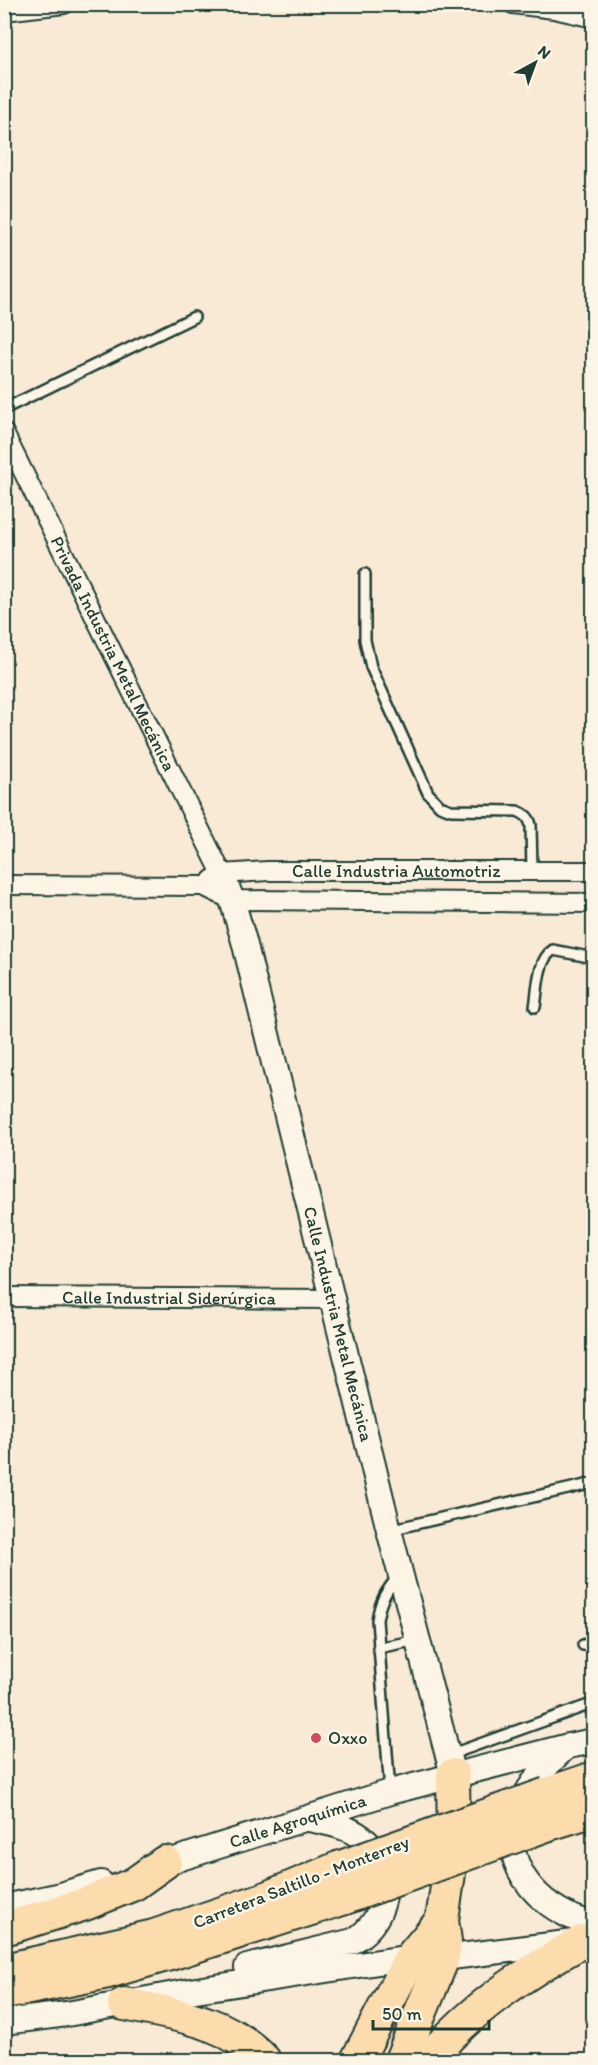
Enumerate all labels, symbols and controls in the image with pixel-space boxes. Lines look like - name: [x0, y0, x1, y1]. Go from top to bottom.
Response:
- north arrow: [505, 33, 565, 93]
- text: N: [534, 41, 555, 63]
- street label: Privada Industria Metal Mecánica: [46, 532, 180, 775]
- street label: Calle Industria Automotriz: [292, 860, 501, 882]
- street label: Calle Industria Metal Mecánica: [299, 1204, 378, 1444]
- street label: Calle Industrial Siderúrgica: [62, 1286, 277, 1310]
- place label: Oxxo: [328, 1727, 368, 1749]
- marker: Oxxo: [309, 1731, 323, 1745]
- street label: Calle Agroquímica: [227, 1789, 370, 1853]
- street label: Carretera Saltillo - Monterrey: [190, 1830, 413, 1933]
- scale bar: [373, 1993, 488, 2031]
- text: 50 m: [382, 2003, 422, 2025]

